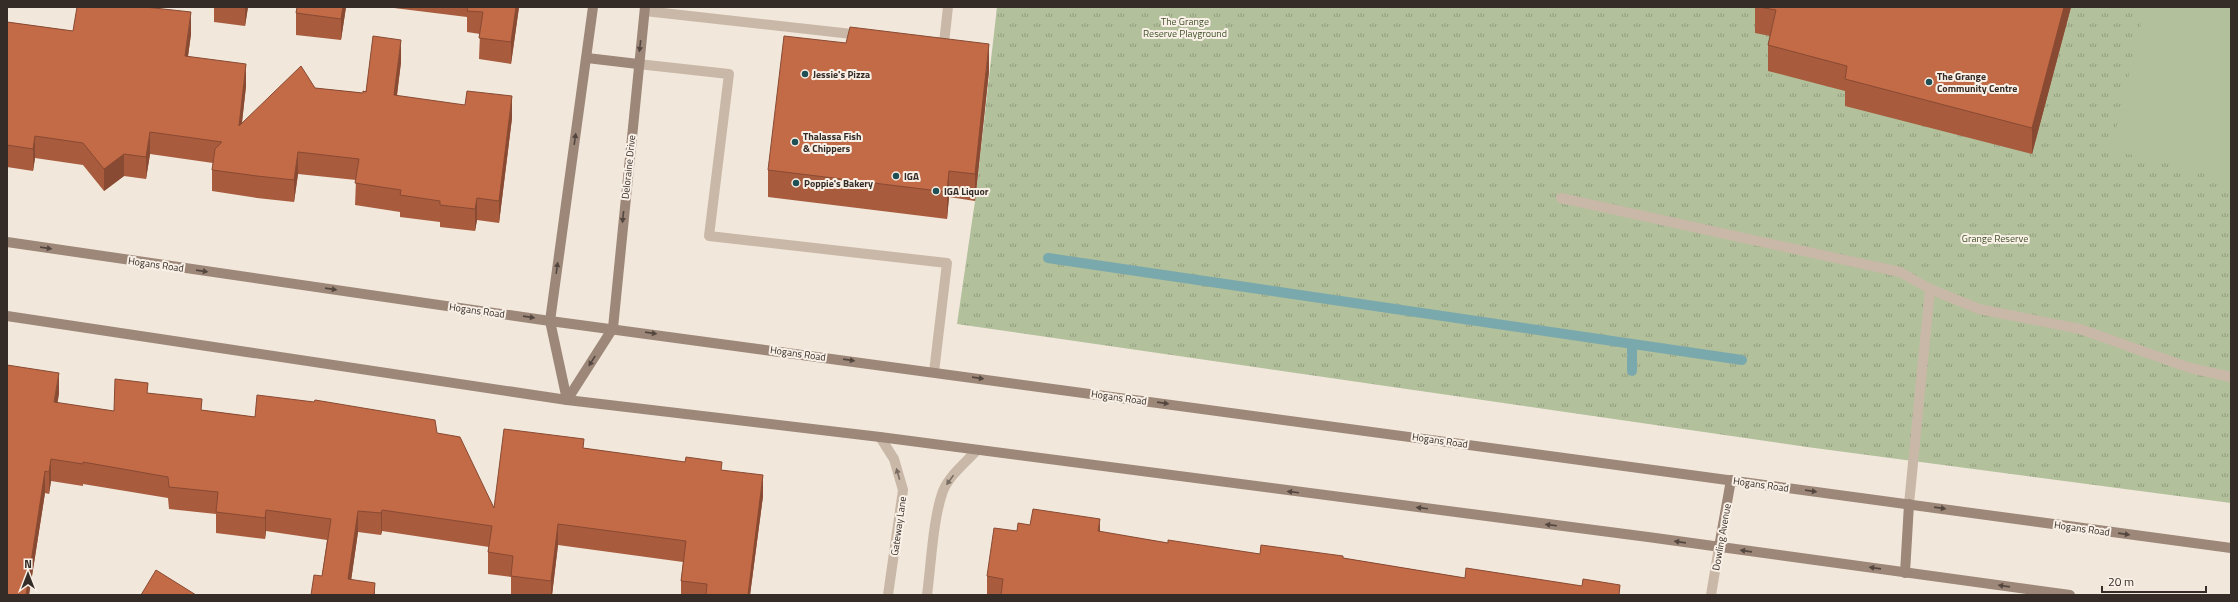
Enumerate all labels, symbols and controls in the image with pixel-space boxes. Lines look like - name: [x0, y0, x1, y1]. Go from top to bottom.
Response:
- park label: The Grange Reserve Playground: [1143, 14, 1227, 41]
- one-way arrow: [637, 40, 644, 52]
- place label: Jessie's Pizza: [813, 67, 870, 82]
- marker: Jessie's Pizza: [800, 69, 810, 79]
- place label: The Grange Community Centre: [1937, 69, 2017, 96]
- marker: The Grange Community Centre: [1924, 77, 1934, 87]
- place label: Thalassa Fish & Chippers: [803, 129, 862, 156]
- one-way arrow: [572, 133, 578, 145]
- street label: Deloraine Drive: [618, 134, 639, 200]
- marker: Thalassa Fish & Chippers: [790, 137, 800, 147]
- place label: IGA: [904, 169, 919, 184]
- marker: IGA: [891, 171, 901, 181]
- place label: Poppie's Bakery: [804, 176, 873, 191]
- marker: Poppie's Bakery: [791, 178, 801, 188]
- place label: IGA Liquor: [944, 184, 989, 199]
- marker: IGA Liquor: [931, 186, 941, 196]
- one-way arrow: [620, 211, 626, 223]
- park label: Grange Reserve: [1962, 231, 2028, 246]
- one-way arrow: [40, 245, 52, 251]
- street label: Hogans Road: [127, 253, 185, 276]
- one-way arrow: [554, 262, 560, 274]
- one-way arrow: [196, 267, 208, 274]
- one-way arrow: [325, 286, 337, 292]
- street label: Hogans Road: [448, 299, 506, 322]
- one-way arrow: [523, 314, 535, 320]
- one-way arrow: [645, 330, 657, 336]
- street label: Hogans Road: [769, 342, 827, 365]
- one-way arrow: [588, 355, 595, 367]
- one-way arrow: [843, 357, 855, 363]
- one-way arrow: [972, 375, 984, 381]
- street label: Hogans Road: [1090, 386, 1148, 409]
- one-way arrow: [1156, 400, 1169, 406]
- street label: Hogans Road: [1411, 429, 1469, 452]
- one-way arrow: [895, 467, 901, 479]
- street label: Hogans Road: [1732, 473, 1790, 496]
- one-way arrow: [946, 475, 954, 486]
- one-way arrow: [1805, 488, 1817, 494]
- one-way arrow: [1287, 489, 1299, 495]
- street label: Gateway Lane: [887, 496, 910, 557]
- street label: Dowling Avenue: [1708, 502, 1735, 572]
- one-way arrow: [1416, 505, 1428, 511]
- one-way arrow: [1934, 505, 1946, 511]
- street label: Hogans Road: [2053, 517, 2111, 540]
- one-way arrow: [1545, 522, 1557, 528]
- one-way arrow: [2118, 531, 2131, 537]
- one-way arrow: [1674, 539, 1686, 545]
- one-way arrow: [1740, 548, 1752, 554]
- north arrow: [8, 554, 48, 594]
- text: N: [24, 556, 32, 572]
- one-way arrow: [1869, 565, 1881, 572]
- scale bar: [2102, 568, 2206, 594]
- text: 20 m: [2108, 572, 2134, 591]
- one-way arrow: [1998, 583, 2010, 589]

